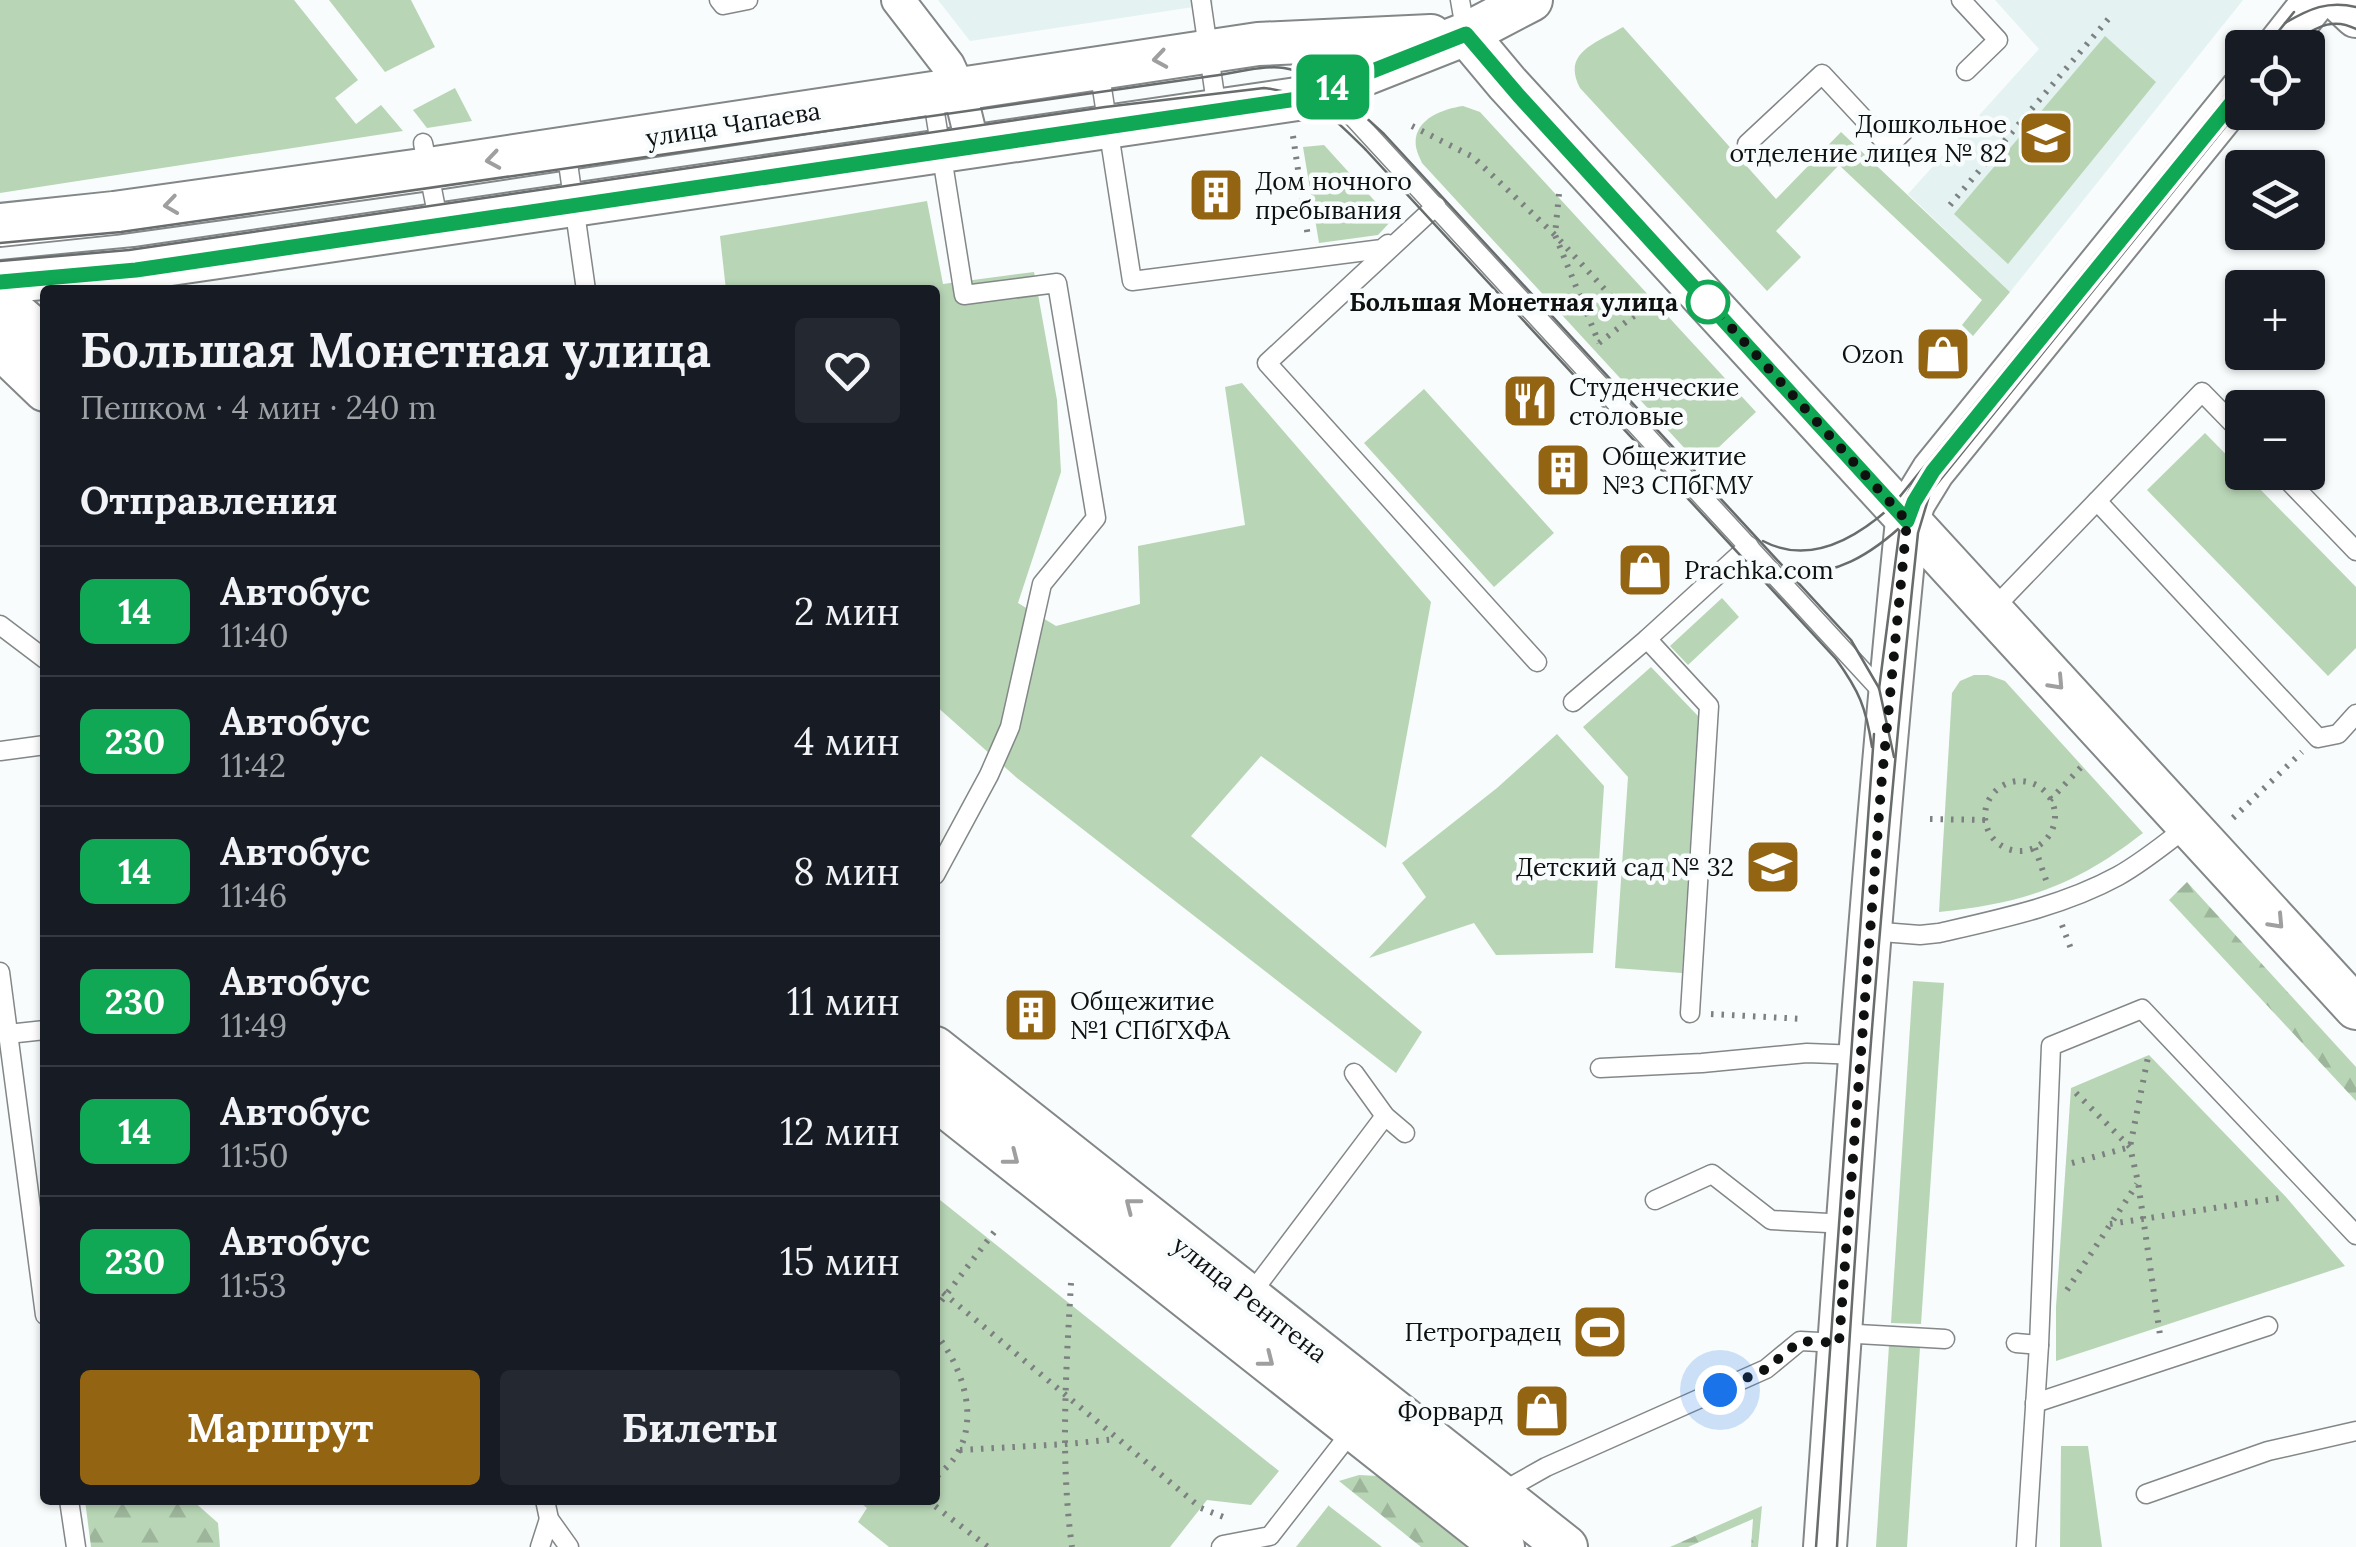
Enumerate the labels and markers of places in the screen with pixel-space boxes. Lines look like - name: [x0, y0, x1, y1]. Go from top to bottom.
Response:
- place label: Дошкольное отделение лицея № 82: [1729, 108, 2007, 169]
- school or university icon: Дошкольное отделение лицея № 82: [2016, 108, 2076, 168]
- building icon: Дом ночного пребывания: [1186, 165, 1246, 225]
- place label: Дом ночного пребывания: [1255, 165, 1412, 226]
- marker: Большая Монетная улица: [1687, 281, 1729, 323]
- place label: Большая Монетная улица: [1349, 286, 1678, 318]
- shop icon: Ozon: [1913, 324, 1973, 384]
- place label: Ozon: [1842, 338, 1904, 370]
- restaurant icon: Студенческие столовые: [1500, 371, 1560, 431]
- place label: Студенческие столовые: [1569, 371, 1739, 432]
- building icon: Общежитие №3 СПбГМУ: [1533, 440, 1593, 500]
- place label: Общежитие №3 СПбГМУ: [1602, 440, 1754, 501]
- shop icon: Prachka.com: [1615, 540, 1675, 600]
- place label: Prachka.com: [1684, 554, 1834, 586]
- school or university icon: Детский сад № 32: [1743, 837, 1803, 897]
- place label: Детский сад № 32: [1516, 851, 1734, 883]
- building icon: Общежитие №1 СПбГХФА: [1001, 985, 1061, 1045]
- place label: Общежитие №1 СПбГХФА: [1070, 985, 1230, 1046]
- sports icon: Петроградец: [1570, 1302, 1630, 1362]
- place label: Петроградец: [1405, 1316, 1561, 1348]
- shop icon: Форвард: [1512, 1381, 1572, 1441]
- place label: Форвард: [1397, 1395, 1503, 1427]

